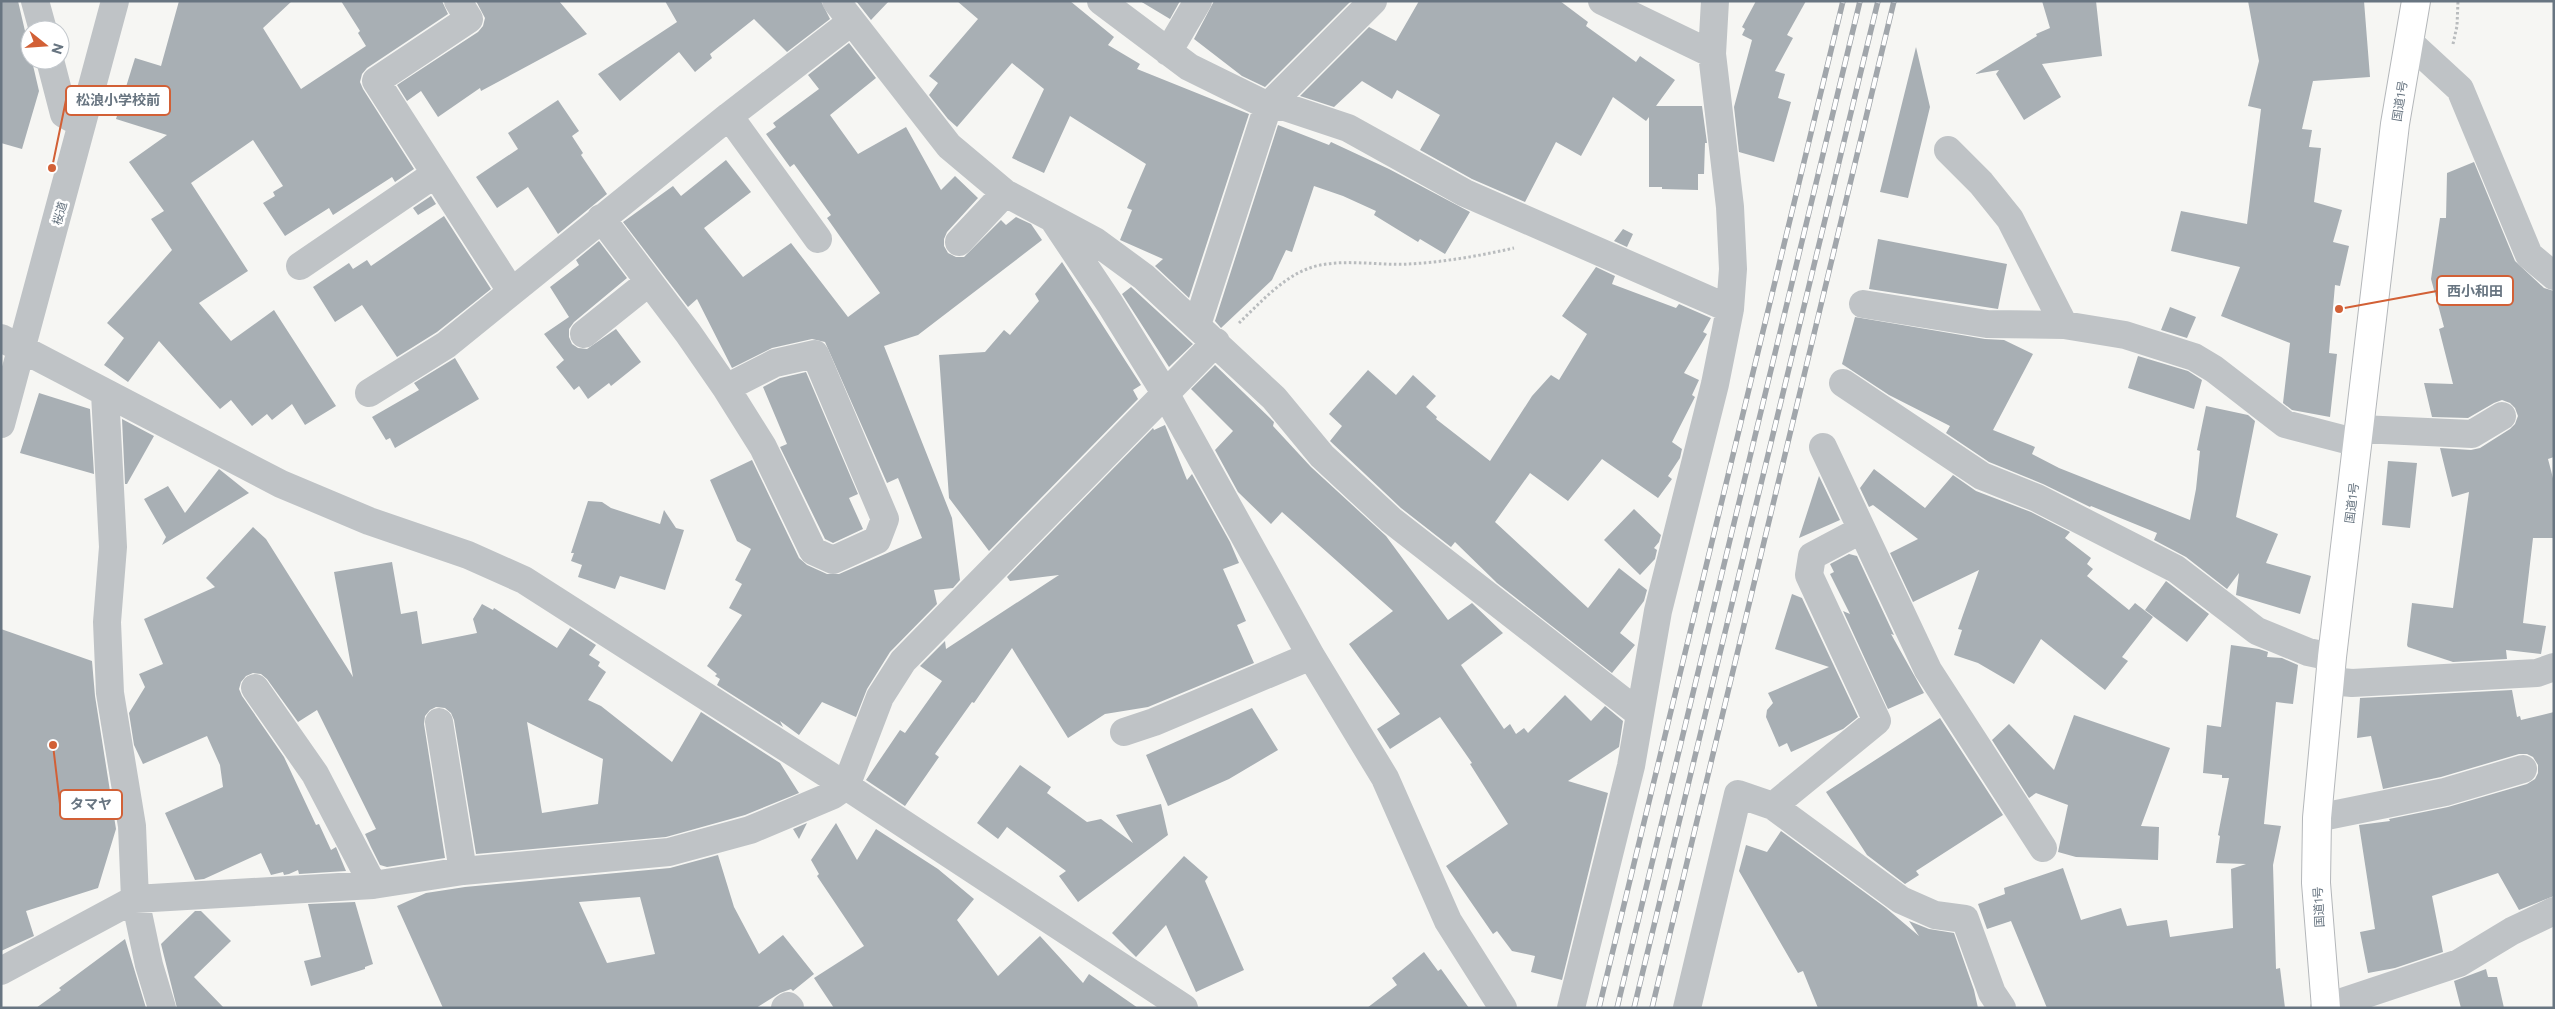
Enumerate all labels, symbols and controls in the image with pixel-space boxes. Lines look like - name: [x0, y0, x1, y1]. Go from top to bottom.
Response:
- north arrow: [20, 20, 70, 70]
- text: N: [48, 41, 68, 56]
- street label: 国道1号: [2389, 80, 2409, 122]
- callout: 松浪小学校前: [66, 86, 170, 115]
- text: 松浪小学校前: [76, 91, 160, 108]
- street label: 桜道: [49, 200, 69, 226]
- callout: 西小和田: [2437, 276, 2513, 305]
- text: 西小和田: [2447, 282, 2503, 299]
- street label: 国道1号: [2342, 482, 2360, 524]
- callout: タマヤ: [60, 790, 122, 819]
- text: タマヤ: [70, 795, 112, 812]
- street label: 国道1号: [2310, 886, 2326, 928]

